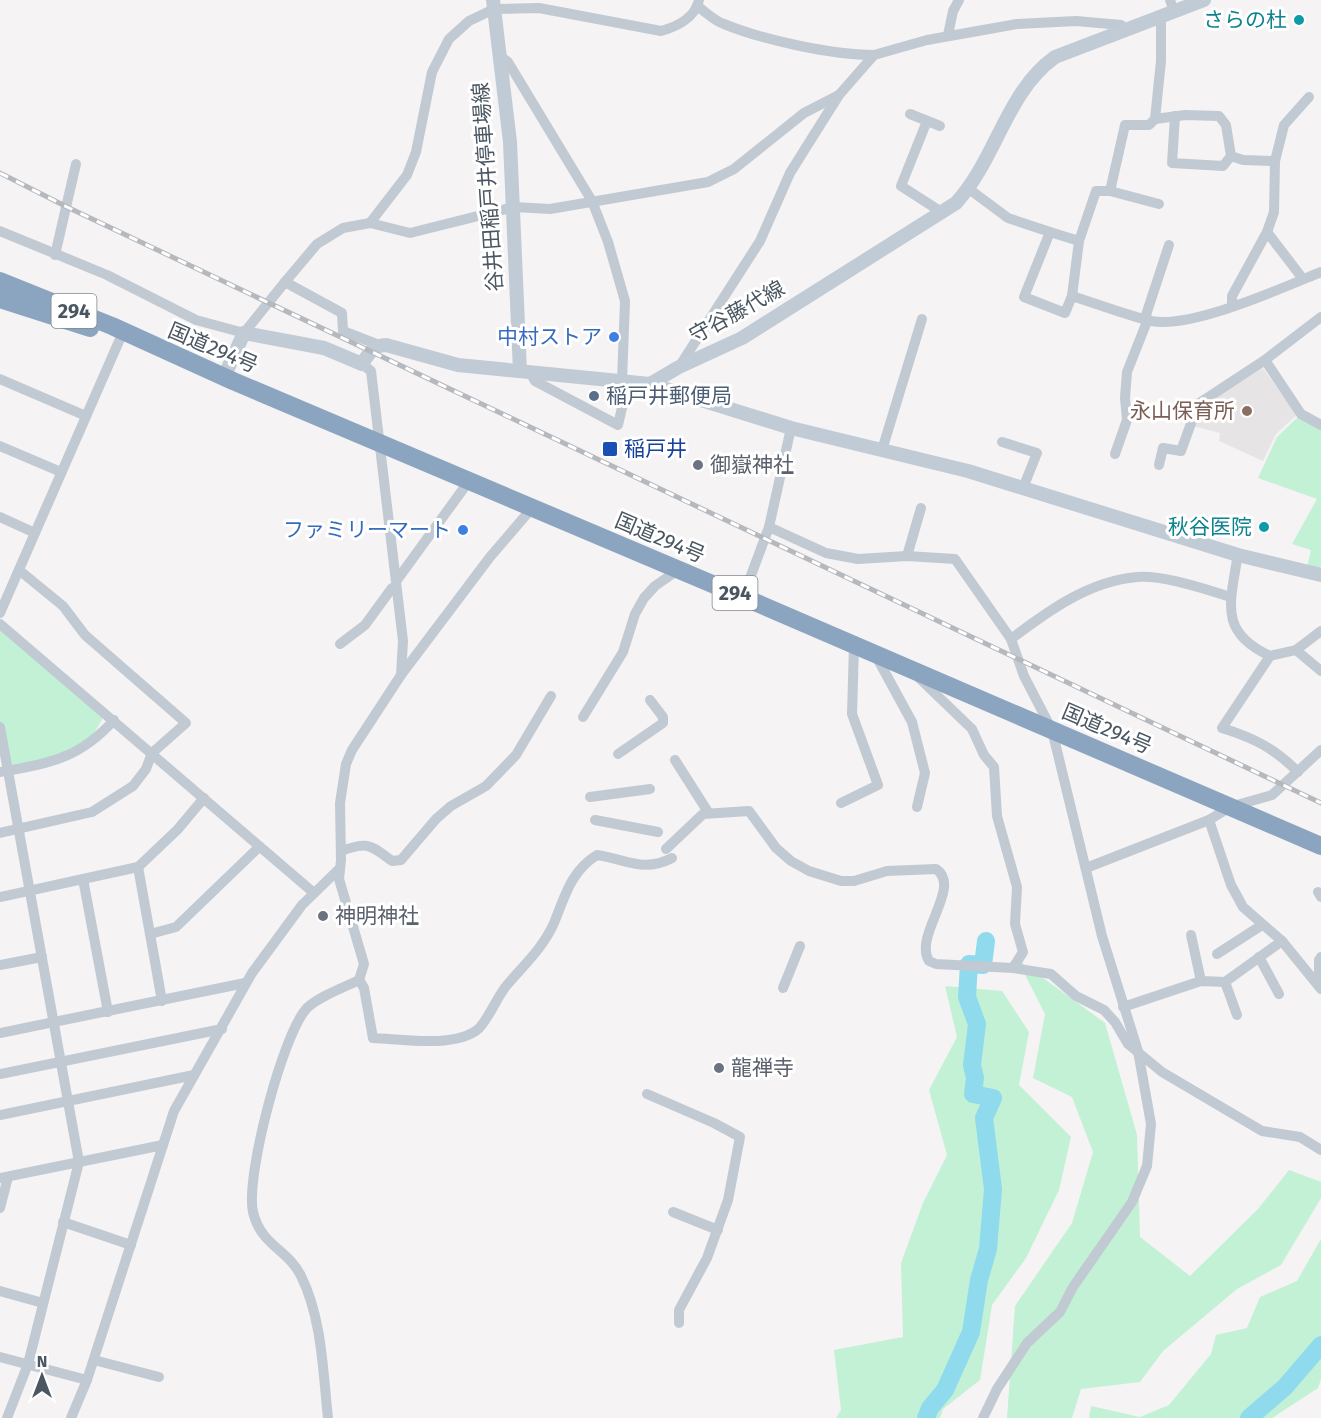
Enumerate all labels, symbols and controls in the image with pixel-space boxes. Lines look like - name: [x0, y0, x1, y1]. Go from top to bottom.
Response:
- place label: さらの杜: [1203, 7, 1287, 33]
- marker: さらの杜: [1292, 13, 1306, 27]
- street label: 谷井田稲戸井停車場線: [468, 81, 508, 293]
- street label: 守谷藤代線: [685, 275, 789, 349]
- road number: 294: [52, 294, 97, 328]
- street label: 国道294号: [164, 317, 262, 379]
- place label: 中村ストア: [497, 324, 602, 350]
- marker: 中村ストア: [607, 330, 621, 344]
- place label: 稲戸井郵便局: [606, 383, 732, 409]
- marker: 稲戸井郵便局: [587, 389, 601, 403]
- place label: 永山保育所: [1130, 398, 1235, 424]
- marker: 永山保育所: [1240, 404, 1254, 418]
- place label: 稲戸井: [624, 436, 687, 462]
- marker: 稲戸井: [601, 440, 619, 458]
- place label: 御嶽神社: [710, 452, 794, 478]
- marker: 御嶽神社: [691, 458, 705, 472]
- street label: 国道294号: [611, 507, 709, 569]
- place label: 秋谷医院: [1168, 514, 1252, 540]
- place label: ファミリーマート: [283, 517, 451, 543]
- marker: 秋谷医院: [1257, 520, 1271, 534]
- marker: ファミリーマート: [456, 523, 470, 537]
- road number: 294: [712, 576, 758, 610]
- street label: 国道294号: [1058, 698, 1156, 760]
- place label: 神明神社: [335, 903, 419, 929]
- marker: 神明神社: [316, 909, 330, 923]
- place label: 龍禅寺: [731, 1055, 794, 1081]
- marker: 龍禅寺: [712, 1061, 726, 1075]
- north arrow: [12, 1346, 72, 1406]
- text: N: [37, 1352, 47, 1371]

